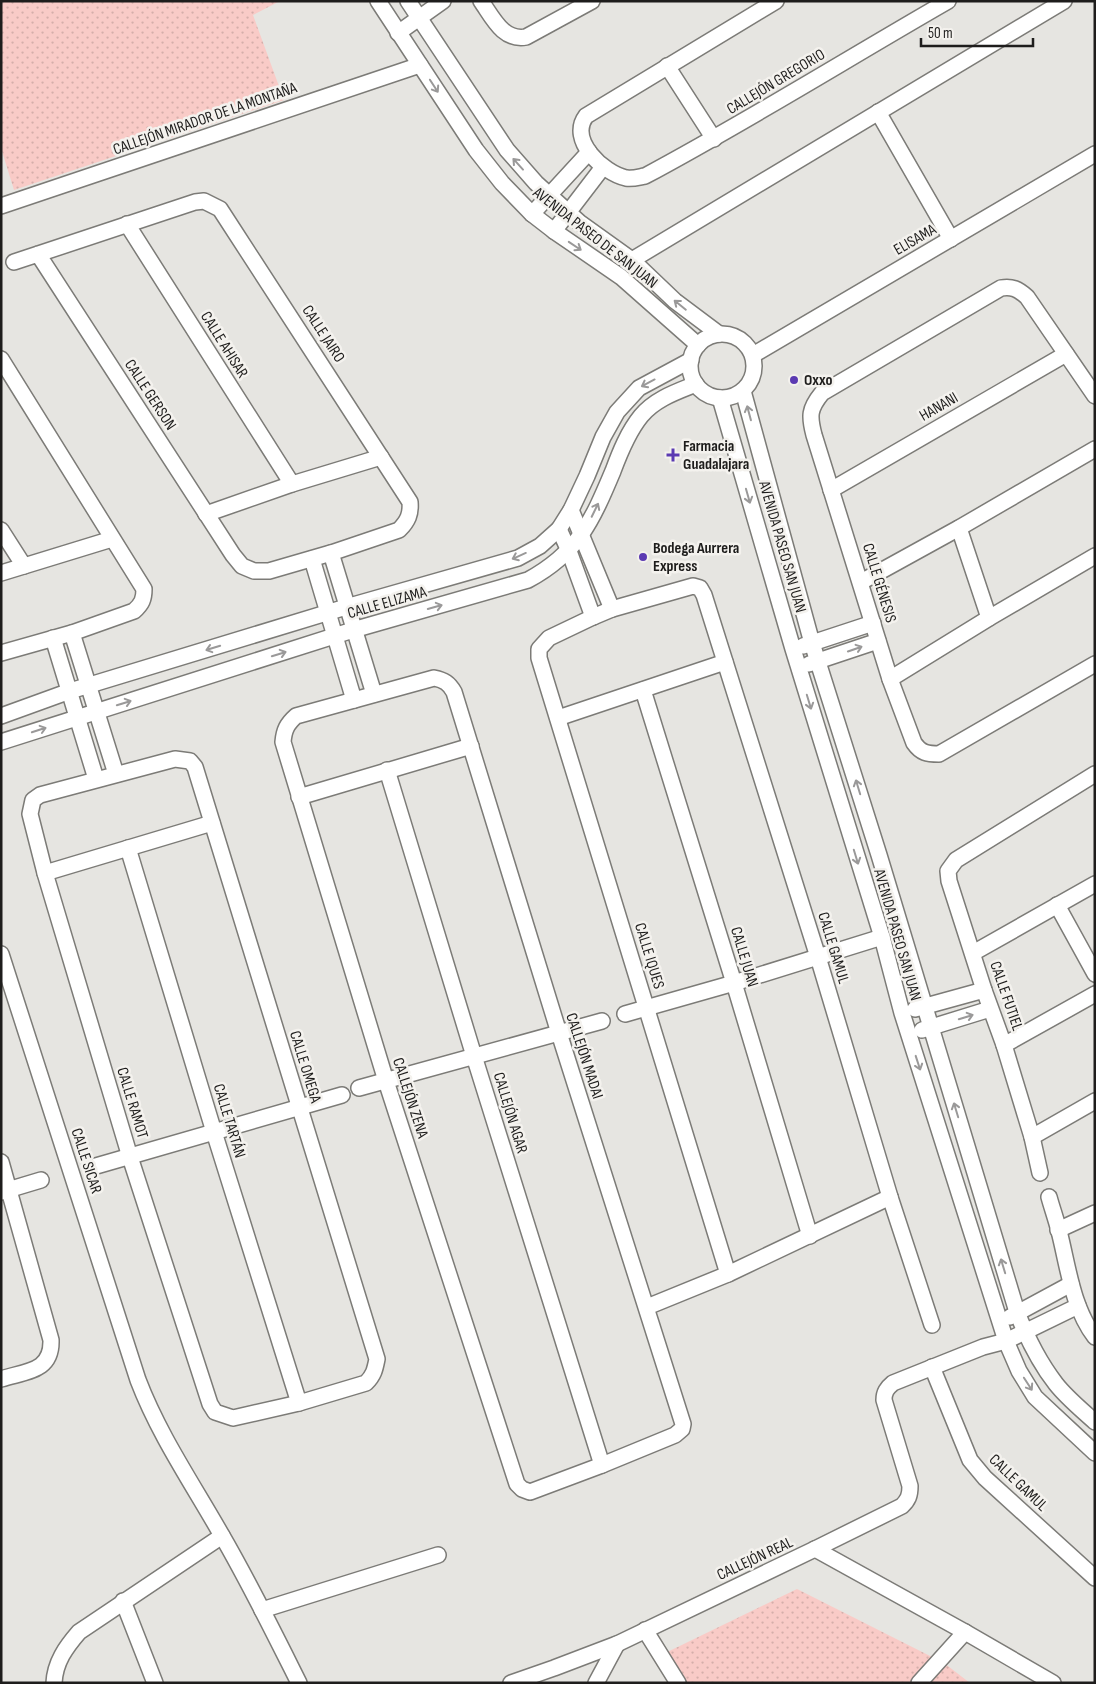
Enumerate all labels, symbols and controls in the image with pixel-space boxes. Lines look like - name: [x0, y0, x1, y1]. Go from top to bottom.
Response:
- scale bar: [921, 15, 1034, 47]
- text: 50 m: [928, 24, 953, 43]
- street label: CALLEJÓN GREGORIO: [723, 45, 829, 119]
- street label: CALLEJÓN MIRADOR DE LA MONTAÑA: [111, 79, 300, 159]
- one-way arrow: [429, 79, 439, 93]
- one-way arrow: [513, 157, 524, 170]
- street label: AVENIDA PASEO DE SAN JUAN: [528, 183, 661, 293]
- street label: ELISAMA: [890, 220, 940, 260]
- one-way arrow: [568, 241, 582, 251]
- one-way arrow: [674, 299, 687, 310]
- street label: CALLE JAIRO: [298, 302, 348, 366]
- street label: CALLE AHISAR: [196, 308, 252, 382]
- street label: CALLE GERSON: [120, 356, 180, 434]
- place label: Oxxo: [804, 371, 832, 390]
- marker: Oxxo: [788, 374, 800, 386]
- one-way arrow: [641, 379, 656, 388]
- street label: HANANI: [916, 388, 962, 426]
- one-way arrow: [744, 405, 754, 421]
- place label: Farmacia Guadalajara: [683, 437, 749, 474]
- marker: Farmacia Guadalajara: [667, 449, 679, 461]
- street label: AVENIDA PASEO SAN JUAN: [754, 478, 810, 615]
- one-way arrow: [744, 487, 754, 503]
- one-way arrow: [590, 502, 600, 517]
- place label: Bodega Aurrera Express: [653, 539, 739, 576]
- street label: CALLE GÉNESIS: [858, 541, 900, 625]
- marker: Bodega Aurrera Express: [637, 551, 649, 563]
- one-way arrow: [512, 552, 527, 562]
- street label: CALLE ELIZAMA: [345, 583, 429, 623]
- one-way arrow: [426, 602, 442, 612]
- one-way arrow: [205, 644, 221, 654]
- one-way arrow: [847, 644, 862, 653]
- one-way arrow: [271, 649, 287, 659]
- one-way arrow: [804, 693, 814, 709]
- one-way arrow: [116, 698, 131, 707]
- one-way arrow: [31, 725, 47, 734]
- one-way arrow: [852, 780, 862, 796]
- one-way arrow: [852, 849, 862, 865]
- street label: AVENIDA PASEO SAN JUAN: [869, 866, 925, 1003]
- street label: CALLE GAMUL: [813, 910, 853, 986]
- street label: CALLE IQUES: [630, 921, 668, 991]
- street label: CALLE JUAN: [726, 925, 762, 989]
- street label: CALLE FUTIEL: [985, 959, 1027, 1033]
- street label: CALLEJÓN MADAI: [561, 1011, 607, 1101]
- one-way arrow: [958, 1011, 974, 1021]
- street label: CALLE OMEGA: [285, 1029, 325, 1105]
- one-way arrow: [914, 1055, 923, 1070]
- street label: CALLEJÓN ZENA: [388, 1056, 432, 1141]
- street label: CALLE RAMOT: [112, 1065, 152, 1141]
- street label: CALLEJÓN AGAR: [489, 1070, 531, 1156]
- street label: CALLE TARTÁN: [209, 1082, 249, 1160]
- one-way arrow: [950, 1103, 960, 1119]
- street label: CALLE SICAR: [67, 1126, 105, 1196]
- one-way arrow: [997, 1258, 1007, 1274]
- one-way arrow: [1023, 1377, 1033, 1391]
- street label: CALLE GAMUL: [985, 1451, 1051, 1516]
- street label: CALLEJÓN REAL: [714, 1533, 796, 1585]

